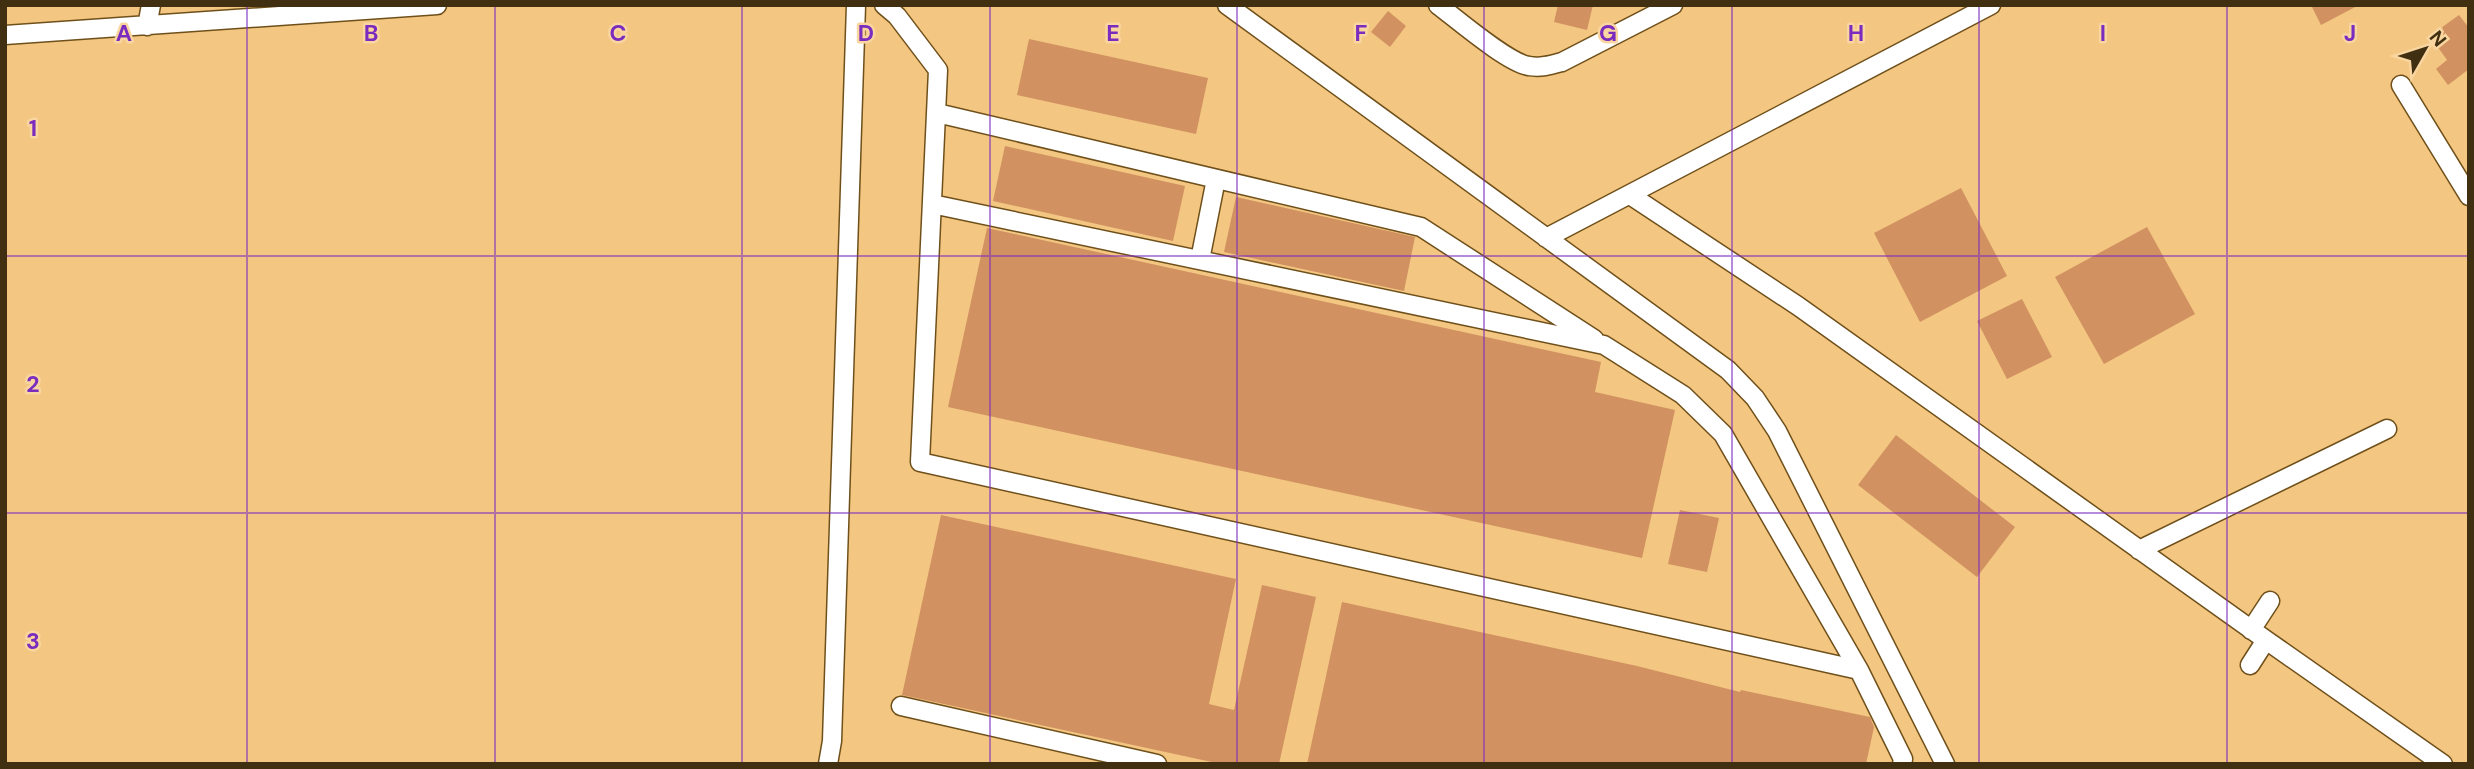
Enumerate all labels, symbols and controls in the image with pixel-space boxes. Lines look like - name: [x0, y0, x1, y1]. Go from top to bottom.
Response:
- north arrow: [2390, 14, 2460, 84]
- text: A: [116, 18, 132, 48]
- text: B: [364, 18, 378, 48]
- text: C: [610, 18, 626, 48]
- text: D: [858, 18, 874, 48]
- text: E: [1106, 18, 1120, 48]
- text: F: [1355, 18, 1368, 48]
- text: G: [1599, 18, 1617, 48]
- text: H: [1848, 18, 1864, 48]
- text: I: [2100, 18, 2106, 48]
- text: J: [2344, 18, 2356, 48]
- text: N: [2424, 25, 2452, 52]
- text: 1: [29, 113, 37, 143]
- text: 2: [26, 369, 40, 399]
- text: 3: [26, 626, 40, 656]

